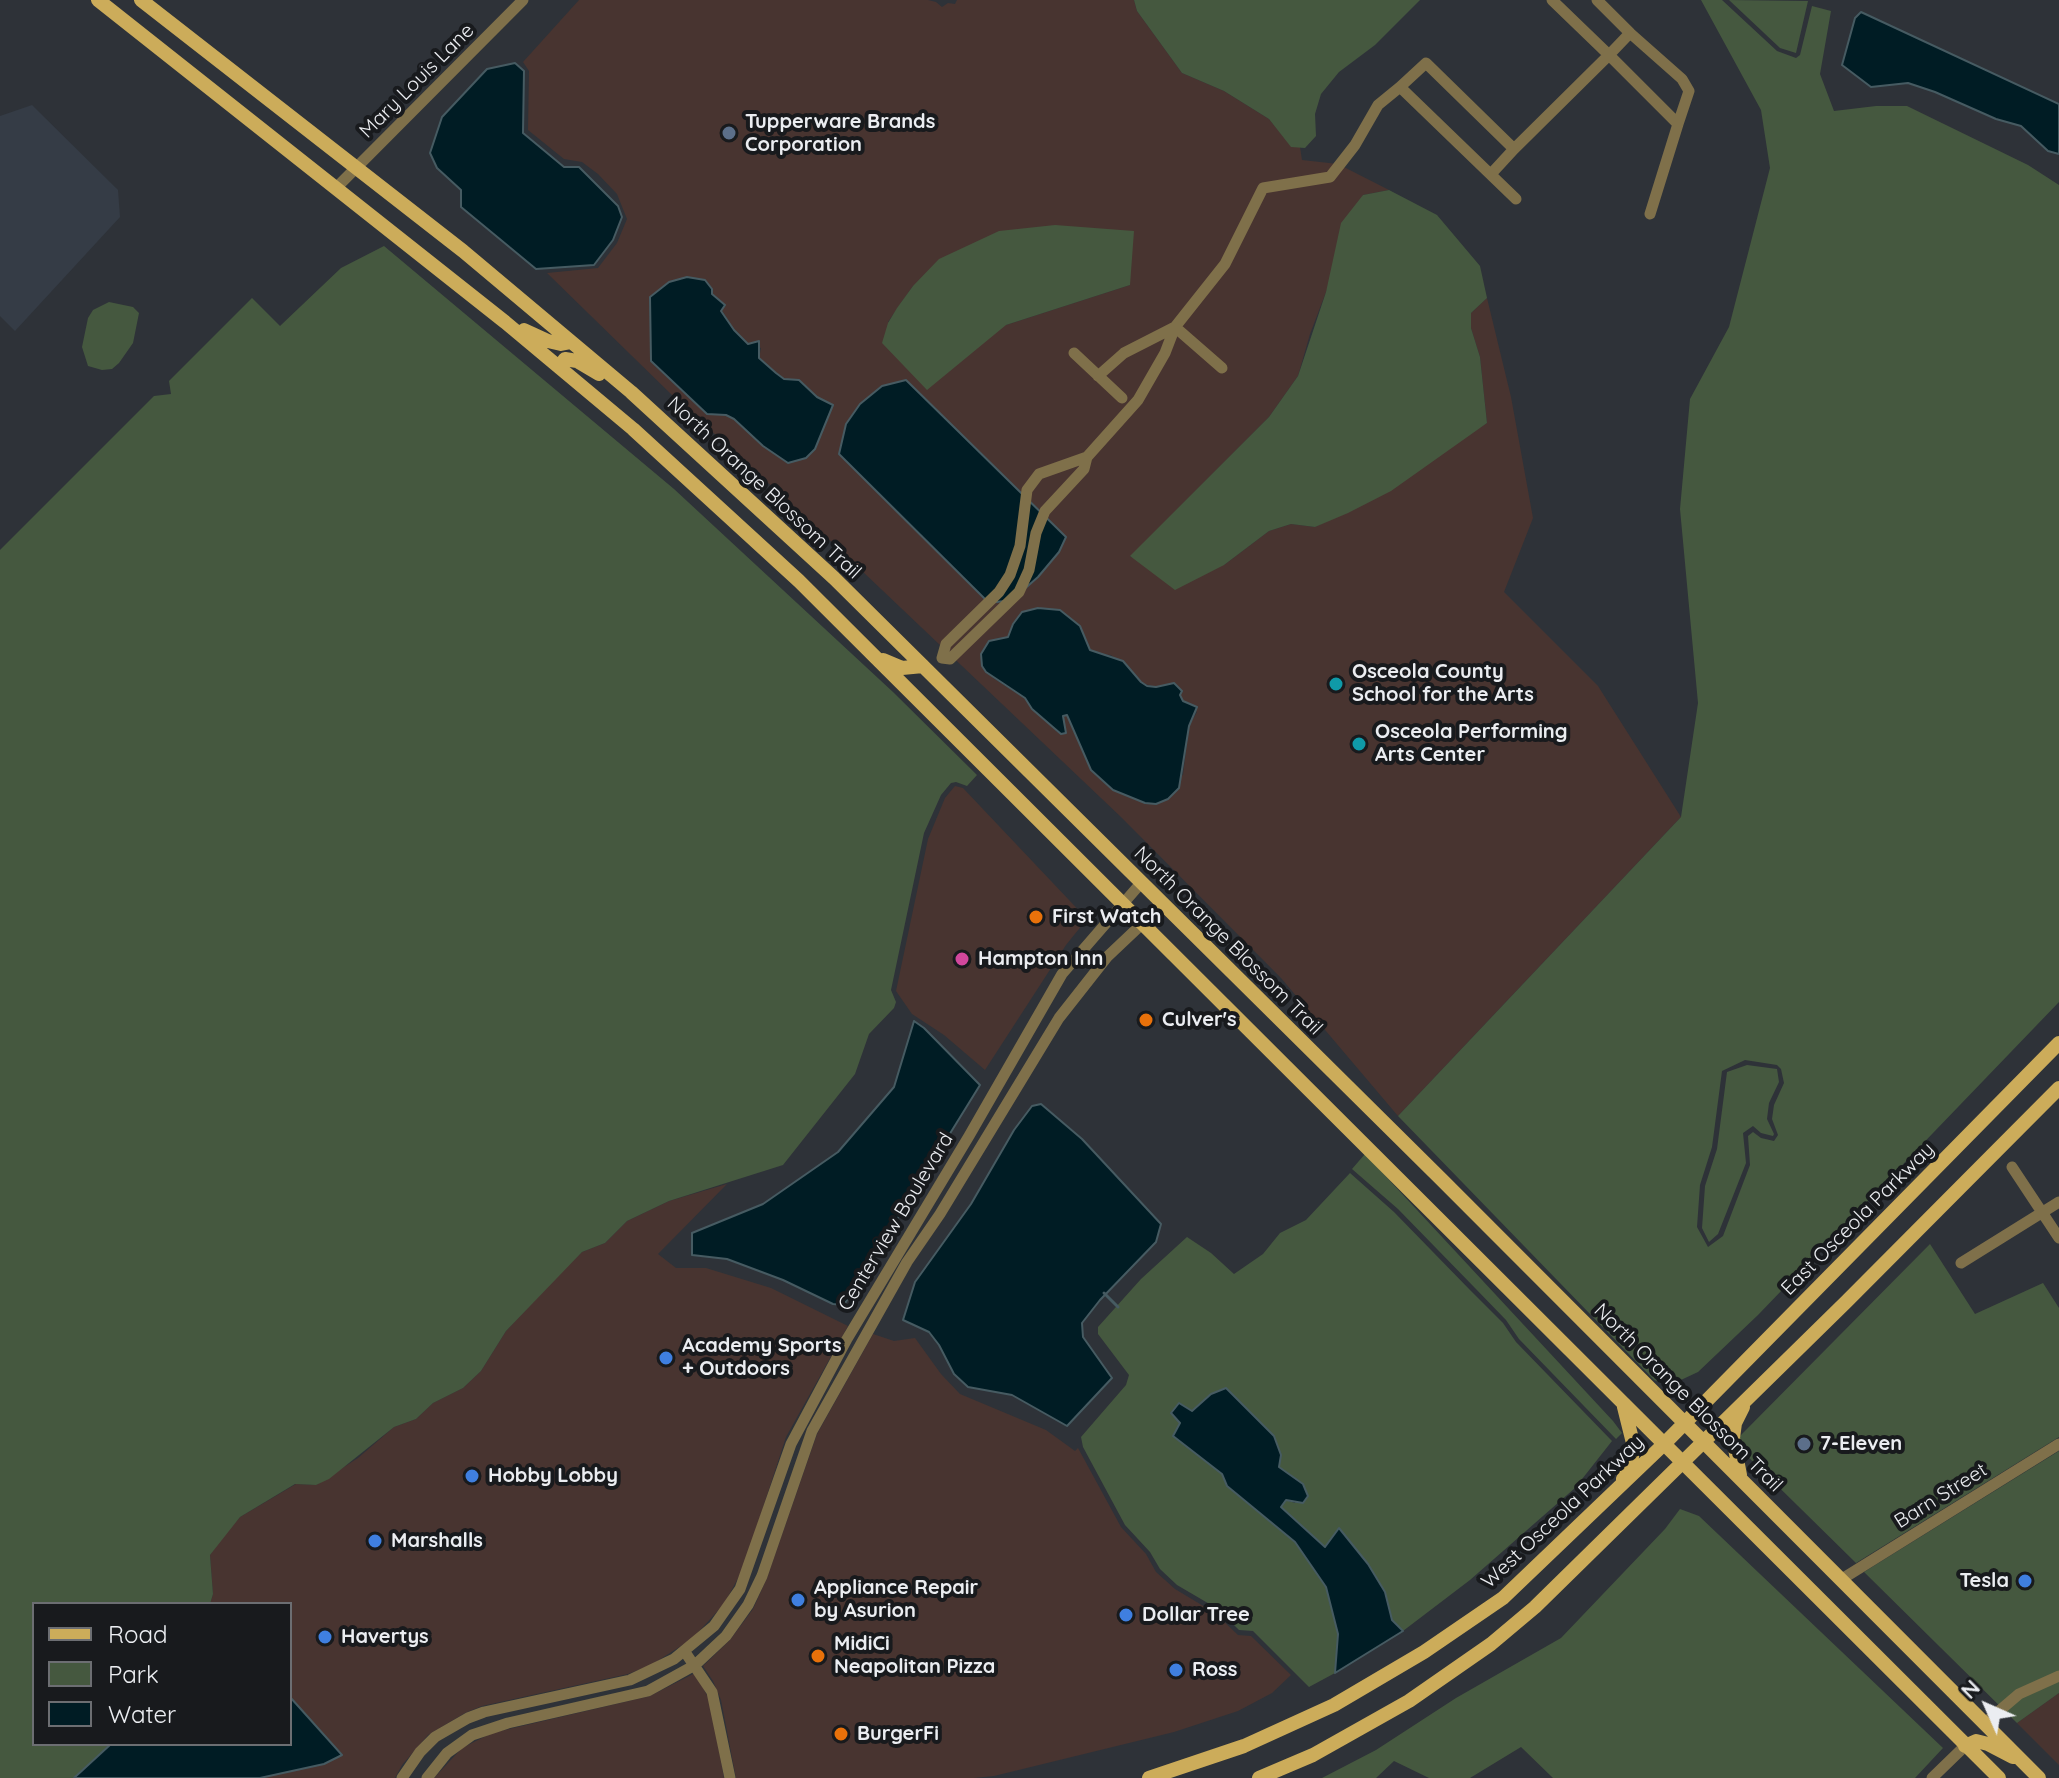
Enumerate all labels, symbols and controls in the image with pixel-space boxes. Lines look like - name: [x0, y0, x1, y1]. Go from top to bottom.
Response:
- street label: Mary Louis Lane: [355, 19, 479, 143]
- place label: Tupperware Brands Corporation: [745, 110, 935, 157]
- marker: Tupperware Brands Corporation: [720, 124, 738, 142]
- street label: North Orange Blossom Trail: [662, 392, 866, 584]
- place label: Osceola County School for the Arts: [1352, 660, 1534, 707]
- marker: Osceola County School for the Arts: [1327, 675, 1345, 693]
- place label: Osceola Performing Arts Center: [1375, 720, 1568, 767]
- marker: Osceola Performing Arts Center: [1350, 735, 1368, 753]
- street label: North Orange Blossom Trail: [1129, 842, 1327, 1040]
- place label: First Watch: [1052, 905, 1161, 929]
- marker: First Watch: [1027, 908, 1045, 926]
- place label: Hampton Inn: [978, 947, 1103, 971]
- marker: Hampton Inn: [953, 950, 971, 968]
- place label: Culver's: [1162, 1008, 1237, 1032]
- marker: Culver's: [1137, 1011, 1155, 1029]
- street label: Centerview Boulevard: [833, 1129, 959, 1315]
- street label: East Osceola Parkway: [1776, 1137, 1940, 1301]
- street label: North Orange Blossom Trail: [1589, 1299, 1787, 1497]
- place label: Academy Sports + Outdoors: [682, 1334, 842, 1381]
- marker: Academy Sports + Outdoors: [657, 1349, 675, 1367]
- street label: West Osceola Parkway: [1477, 1430, 1649, 1594]
- place label: 7-Eleven: [1820, 1432, 1902, 1456]
- marker: 7-Eleven: [1795, 1435, 1813, 1453]
- street label: Barn Street: [1890, 1458, 1992, 1534]
- place label: Hobby Lobby: [488, 1464, 618, 1488]
- marker: Hobby Lobby: [463, 1467, 481, 1485]
- place label: Marshalls: [391, 1529, 483, 1553]
- marker: Marshalls: [366, 1532, 384, 1550]
- place label: Tesla: [1959, 1569, 2009, 1593]
- marker: Tesla: [2016, 1572, 2034, 1590]
- place label: Appliance Repair by Asurion: [814, 1576, 978, 1623]
- marker: Appliance Repair by Asurion: [789, 1591, 807, 1609]
- legend: [32, 1602, 292, 1746]
- place label: Dollar Tree: [1142, 1603, 1250, 1627]
- marker: Dollar Tree: [1117, 1606, 1135, 1624]
- text: Road: [108, 1619, 168, 1649]
- place label: Havertys: [341, 1625, 429, 1649]
- marker: Havertys: [316, 1628, 334, 1646]
- place label: MidiCi Neapolitan Pizza: [834, 1632, 995, 1679]
- marker: MidiCi Neapolitan Pizza: [809, 1647, 827, 1665]
- place label: Ross: [1192, 1658, 1237, 1682]
- text: Park: [108, 1659, 159, 1689]
- marker: Ross: [1167, 1661, 1185, 1679]
- north arrow: [1947, 1666, 2027, 1746]
- text: N: [1954, 1673, 1986, 1705]
- text: Water: [108, 1699, 176, 1729]
- place label: BurgerFi: [857, 1722, 939, 1746]
- marker: BurgerFi: [832, 1725, 850, 1743]

